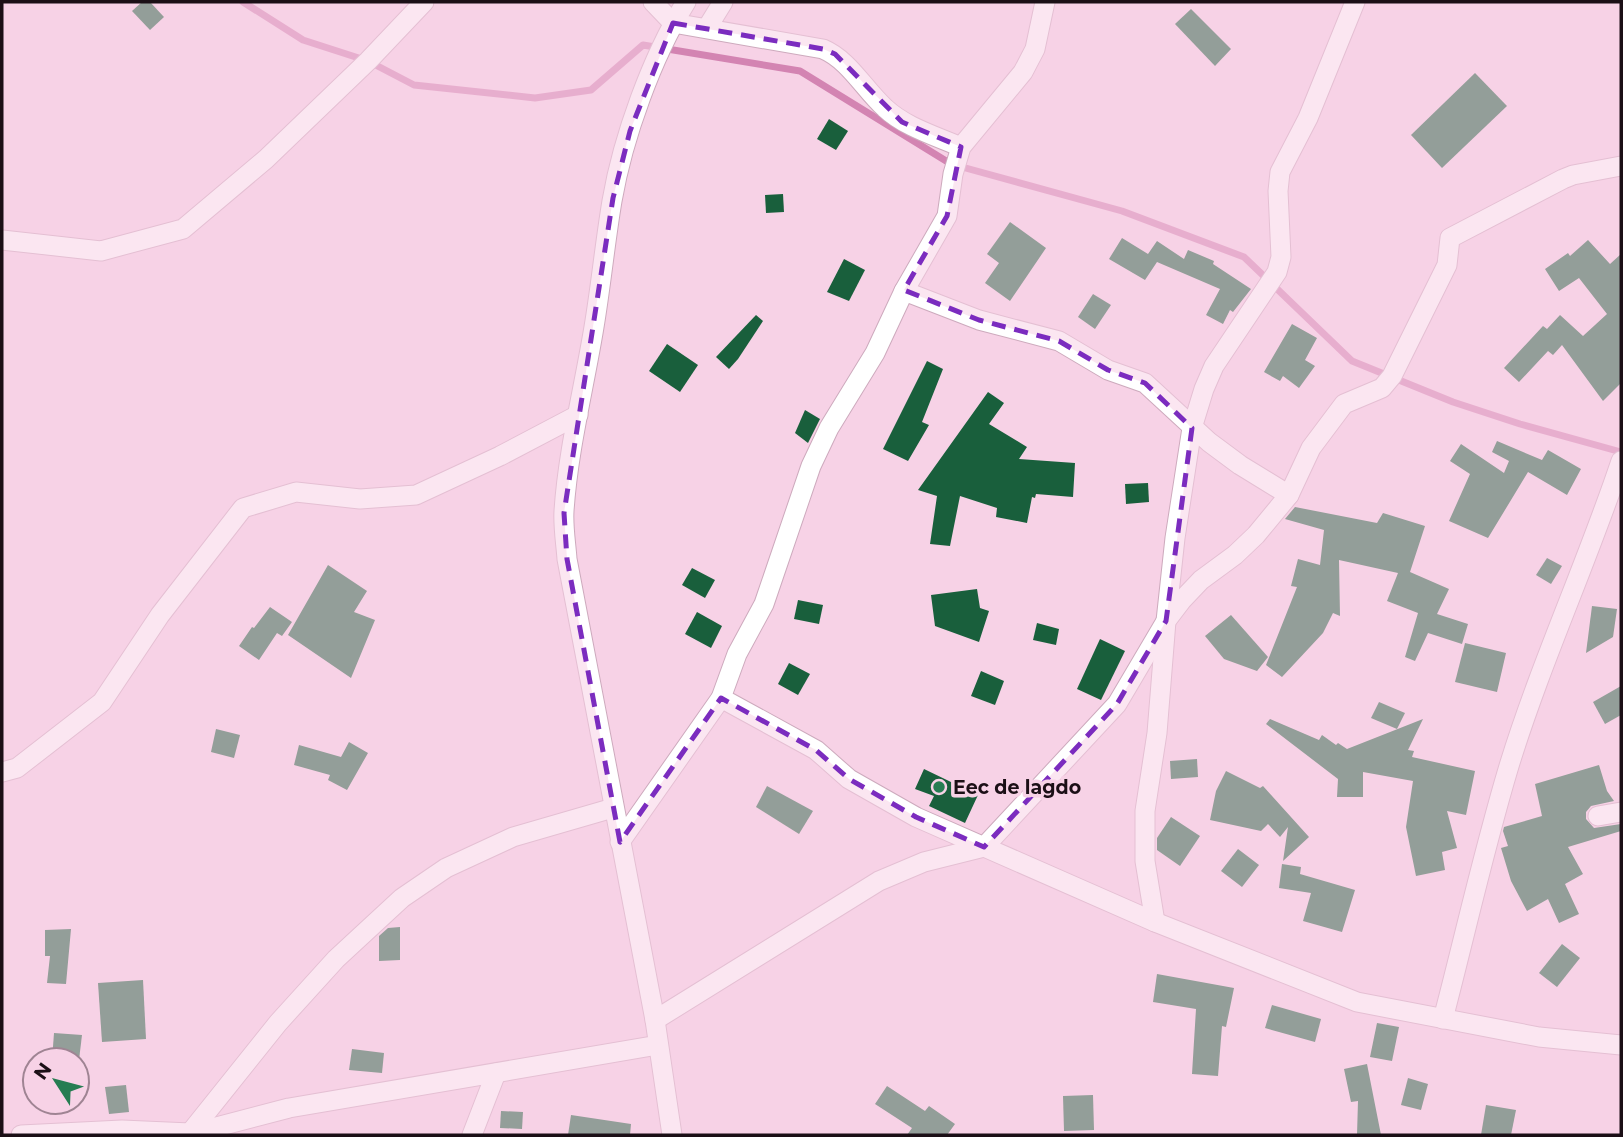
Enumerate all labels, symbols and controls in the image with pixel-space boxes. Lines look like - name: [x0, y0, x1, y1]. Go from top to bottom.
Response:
- place label: Eec de lagdo: [953, 776, 1081, 799]
- marker: Eec de lagdo: [931, 779, 947, 795]
- north arrow: [21, 1046, 91, 1116]
- text: N: [29, 1058, 56, 1084]

